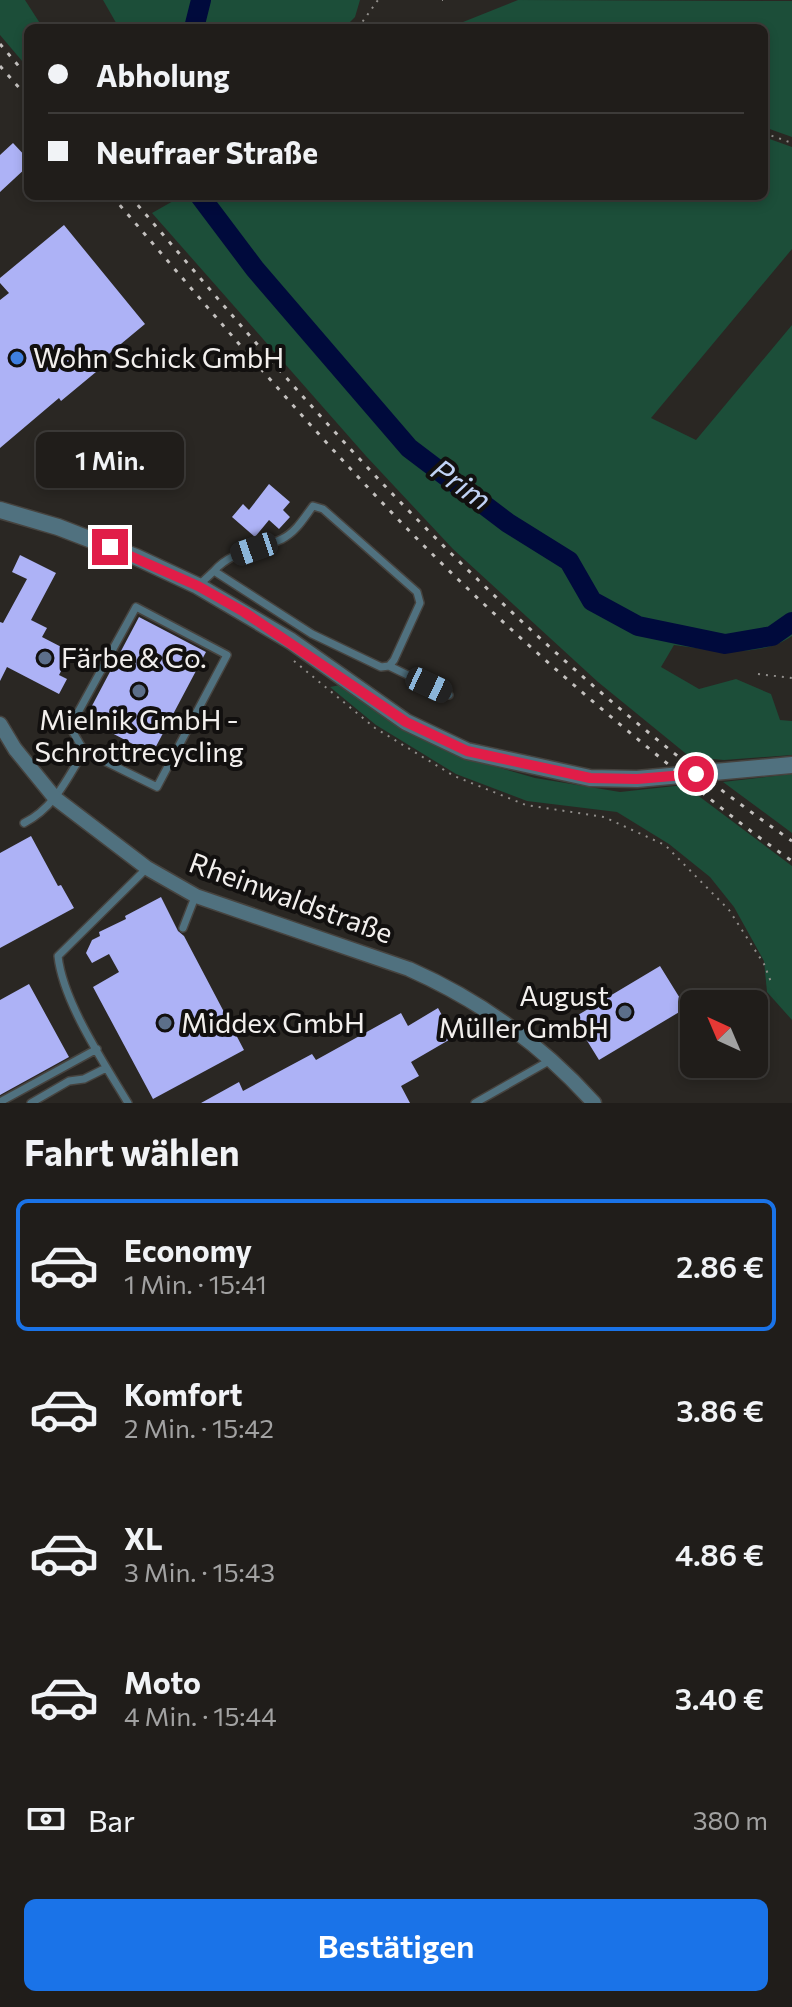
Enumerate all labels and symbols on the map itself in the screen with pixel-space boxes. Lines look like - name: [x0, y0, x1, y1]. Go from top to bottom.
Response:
- place label: Wohn Schick GmbH: [33, 340, 284, 374]
- marker: Wohn Schick GmbH: [8, 349, 26, 367]
- callout: 1 Min.: [36, 431, 184, 487]
- water label: Prim: [425, 449, 500, 517]
- route end: [92, 529, 128, 565]
- car: [227, 530, 281, 568]
- place label: Färbe & Co.: [61, 640, 207, 674]
- marker: Färbe & Co.: [36, 649, 54, 667]
- car: [402, 664, 456, 706]
- marker: Mielnik GmbH - Schrottrecycling: [130, 682, 148, 700]
- place label: Mielnik GmbH - Schrottrecycling: [34, 702, 244, 768]
- route start: [678, 756, 714, 792]
- street label: Rheinwaldstraße: [185, 844, 398, 950]
- place label: August Müller GmbH: [439, 978, 609, 1044]
- north arrow: [680, 990, 768, 1078]
- marker: August Müller GmbH: [616, 1003, 634, 1021]
- place label: Middex GmbH: [181, 1005, 365, 1039]
- marker: Middex GmbH: [156, 1014, 174, 1032]

